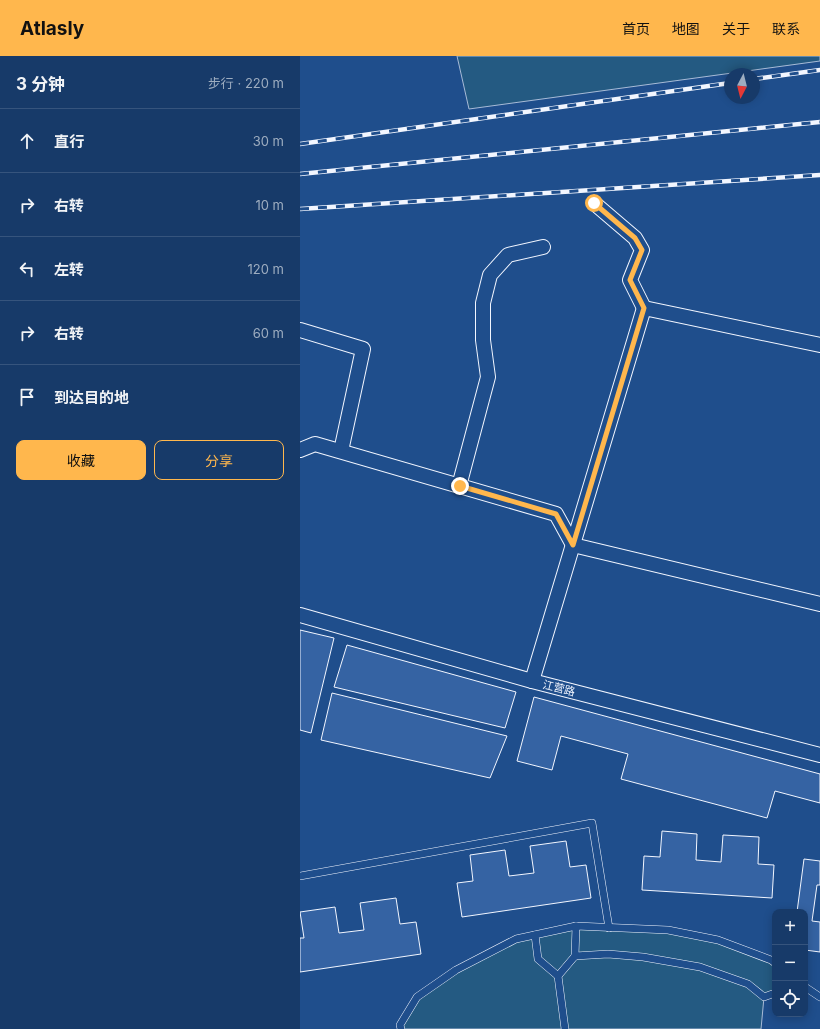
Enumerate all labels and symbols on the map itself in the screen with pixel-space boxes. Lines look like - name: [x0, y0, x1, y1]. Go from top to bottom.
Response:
- north arrow: [724, 68, 760, 104]
- route start: [585, 194, 603, 212]
- route end: [451, 477, 469, 495]
- street label: 江营路: [541, 677, 577, 699]

